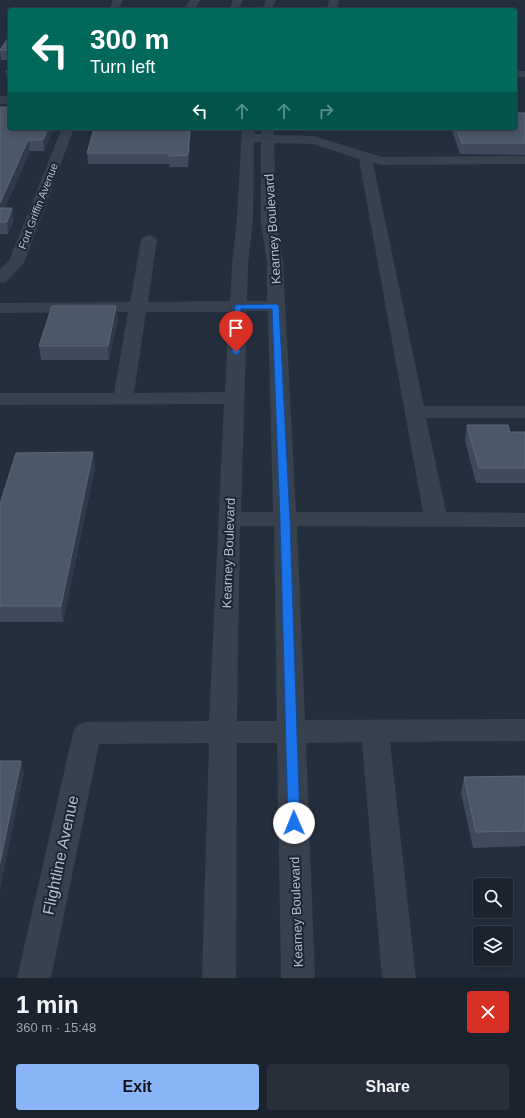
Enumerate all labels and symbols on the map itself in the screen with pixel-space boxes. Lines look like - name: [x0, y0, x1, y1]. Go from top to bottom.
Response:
- street label: Fort Griffin Avenue: [16, 161, 60, 251]
- street label: Kearney Boulevard: [261, 173, 284, 285]
- pin: [219, 311, 253, 352]
- street label: Kearney Boulevard: [219, 498, 238, 609]
- street label: Flightline Avenue: [40, 794, 81, 916]
- position arrow: [273, 802, 315, 844]
- street label: Kearney Boulevard: [287, 856, 306, 967]

